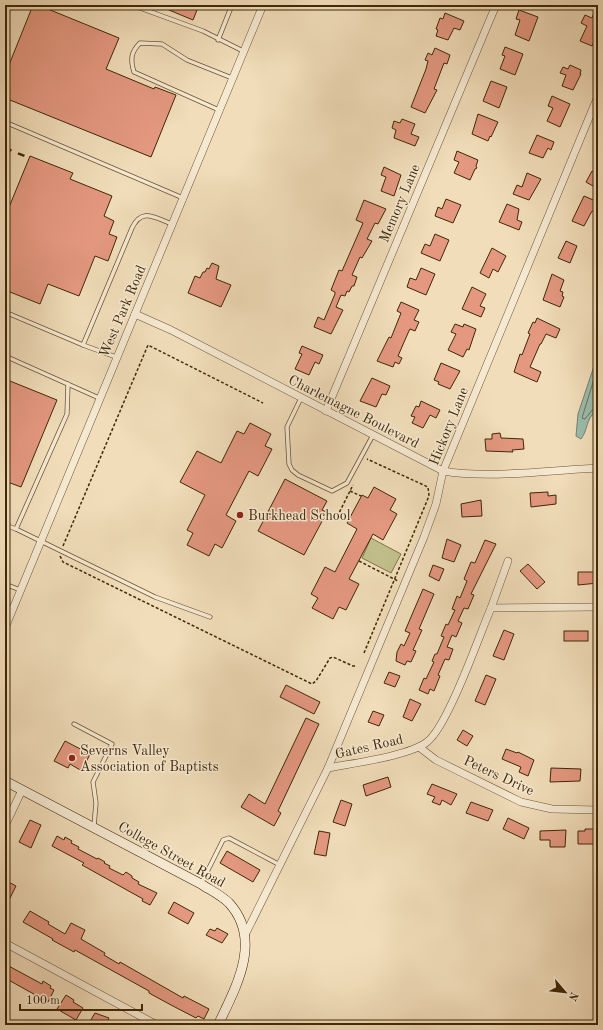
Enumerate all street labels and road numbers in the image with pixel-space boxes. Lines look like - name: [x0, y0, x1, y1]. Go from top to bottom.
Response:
- street label: Memory Lane: [377, 162, 423, 245]
- street label: West Park Road: [97, 263, 149, 360]
- street label: Charlemagne Boulevard: [286, 373, 421, 451]
- street label: Hickory Lane: [427, 385, 471, 467]
- street label: Gates Road: [334, 732, 405, 762]
- street label: Peters Drive: [461, 754, 536, 798]
- street label: College Street Road: [115, 820, 228, 890]

